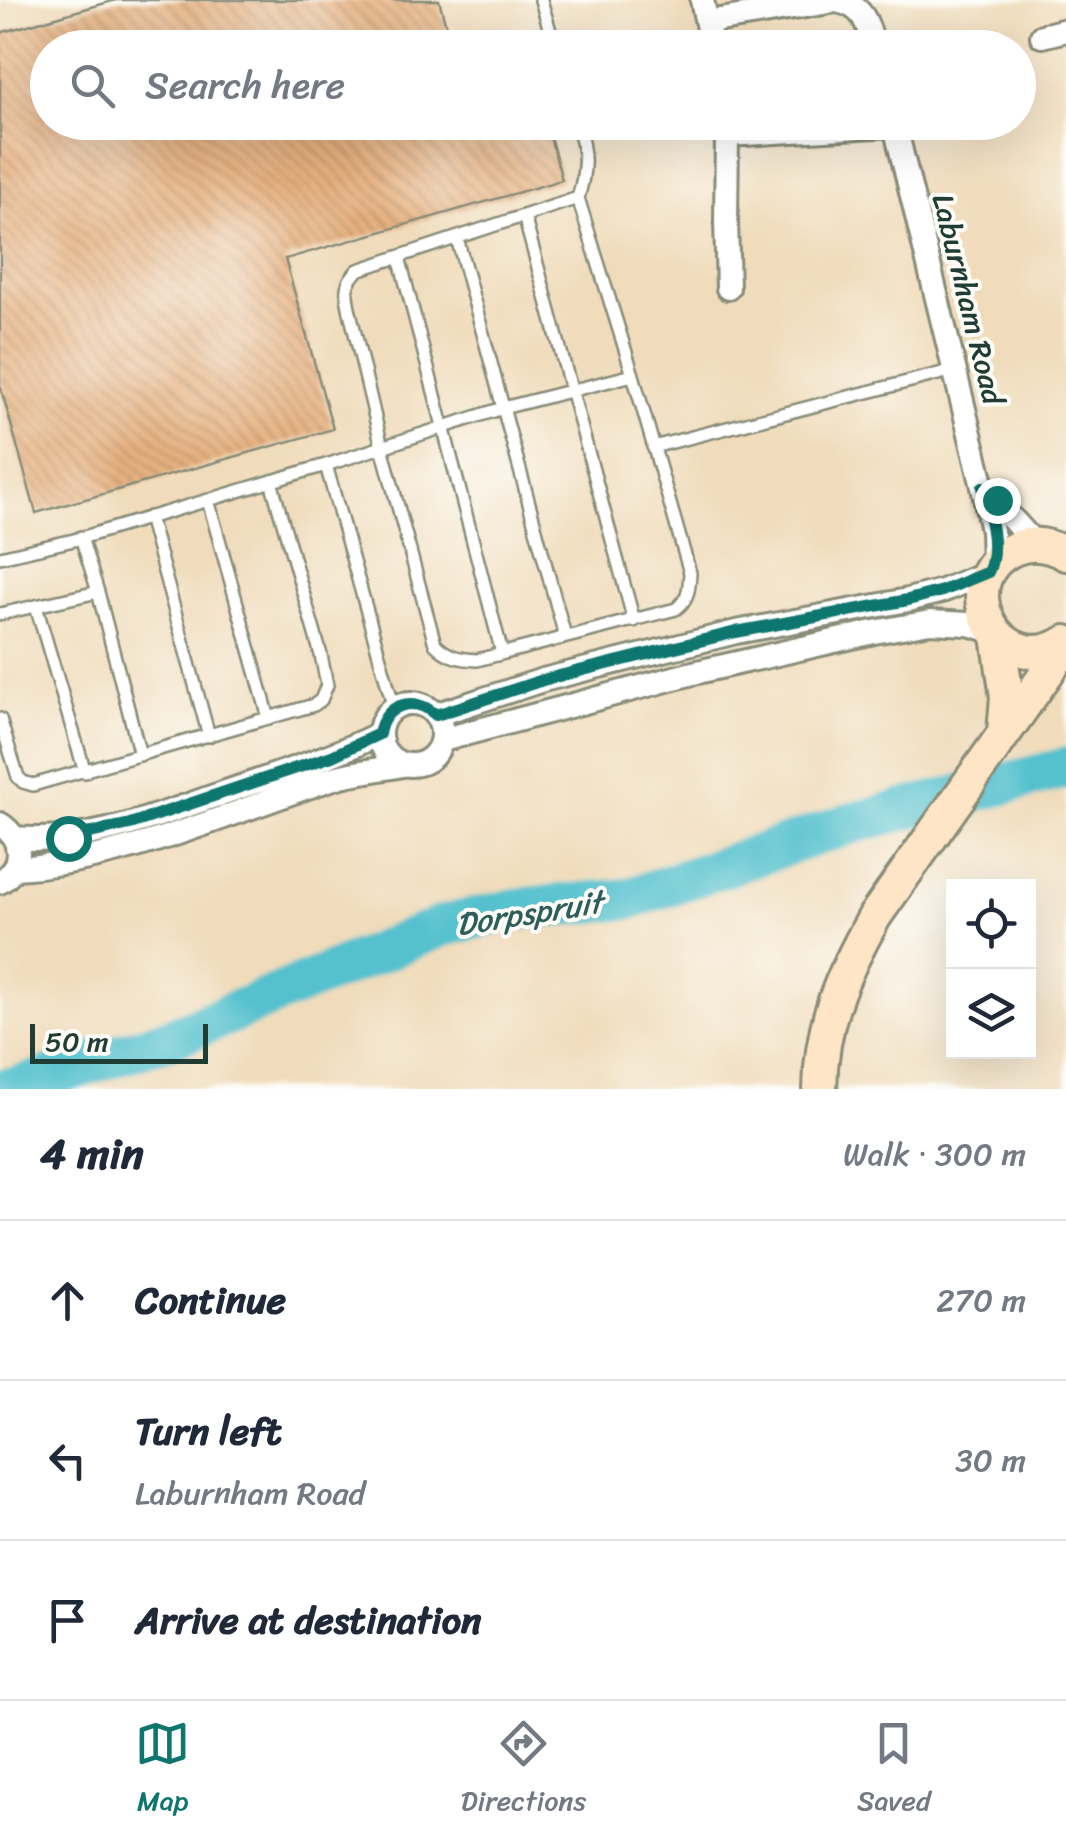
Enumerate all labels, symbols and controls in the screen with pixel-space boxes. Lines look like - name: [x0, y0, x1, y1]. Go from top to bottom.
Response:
- search box: [30, 30, 1036, 140]
- text: Search here: [145, 52, 345, 119]
- icon: search: [65, 58, 120, 113]
- street label: Laburnham Road: [916, 188, 1021, 412]
- route end: [975, 478, 1021, 524]
- route start: [46, 816, 92, 862]
- water label: Dorpspruit: [452, 873, 611, 953]
- map controls: [946, 879, 1036, 1059]
- button: locate: [946, 879, 1036, 969]
- button: layers: [946, 969, 1036, 1059]
- text: 50 m: [45, 1017, 109, 1066]
- scale bar: [30, 1019, 208, 1064]
- text: 4 min: [40, 1117, 144, 1191]
- text: Walk · 300 m: [843, 1126, 1026, 1183]
- text: Continue: [135, 1267, 286, 1334]
- text: 270 m: [936, 1272, 1026, 1329]
- icon: ahead: [40, 1273, 95, 1328]
- text: Turn left: [135, 1398, 281, 1465]
- text: 30 m: [955, 1432, 1026, 1489]
- icon: left: [40, 1433, 95, 1488]
- text: Laburnham Road: [135, 1465, 365, 1522]
- text: Arrive at destination: [135, 1587, 482, 1654]
- icon: arrive: [40, 1593, 95, 1648]
- tab: Map: [135, 1716, 190, 1825]
- tab: Directions: [461, 1716, 586, 1825]
- tab: Saved: [857, 1716, 931, 1825]

